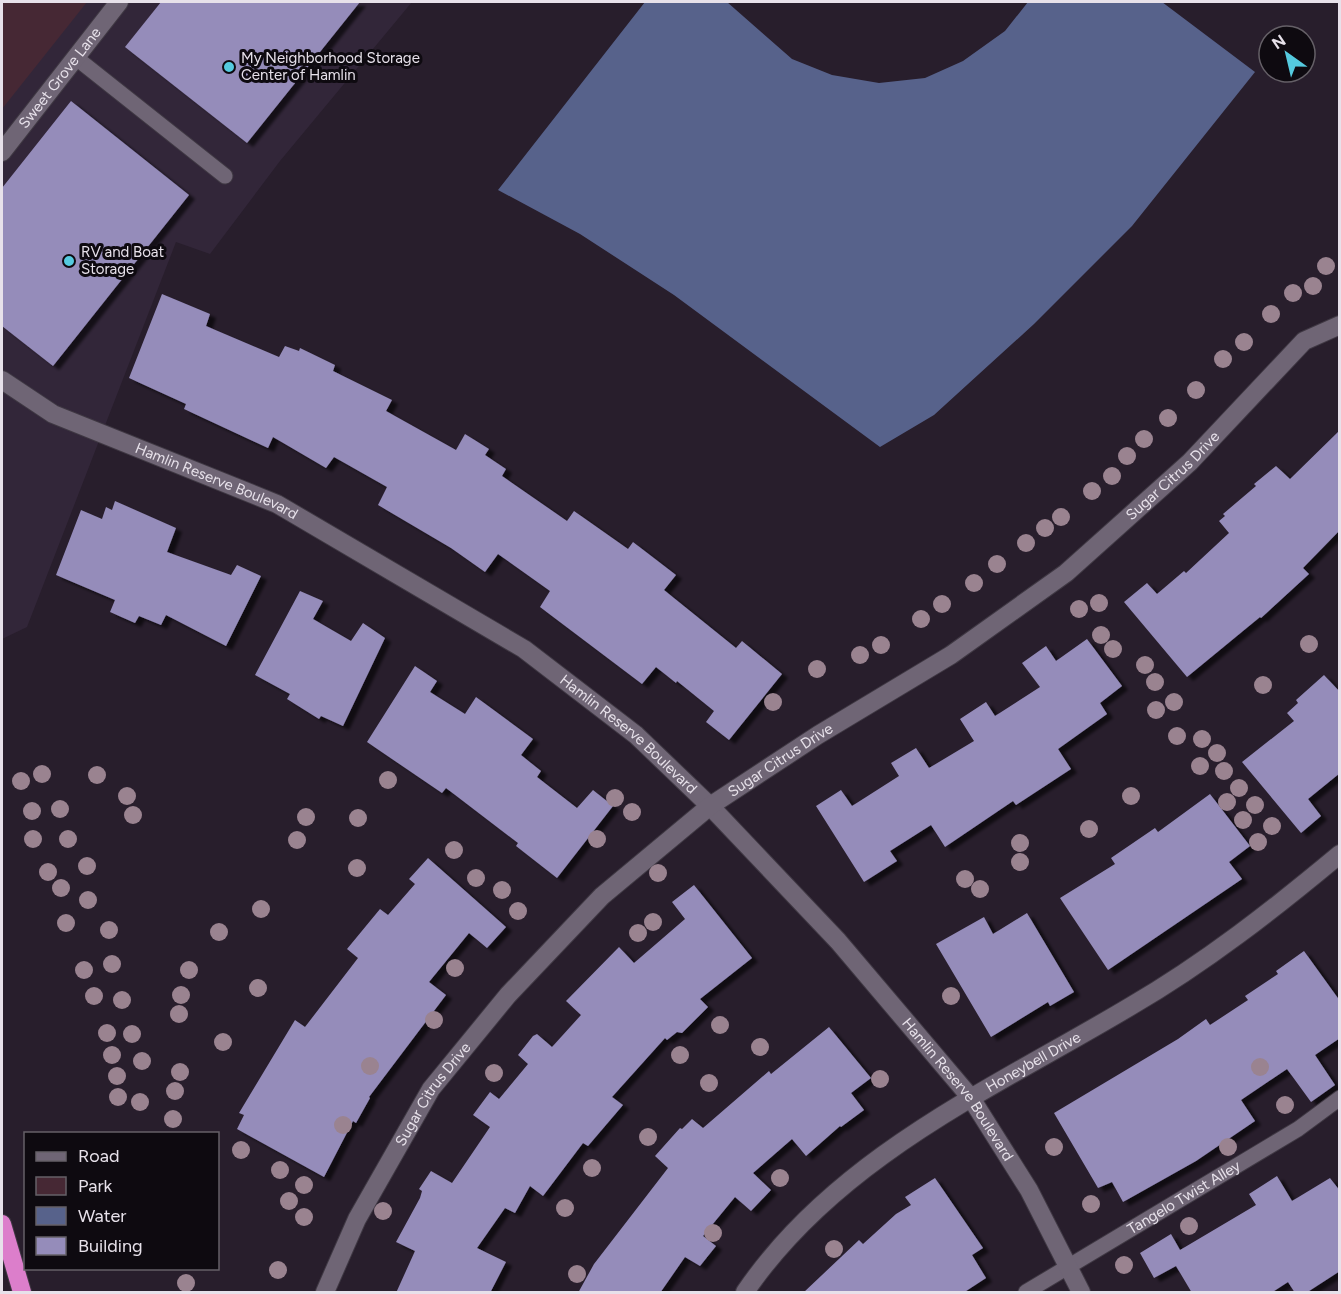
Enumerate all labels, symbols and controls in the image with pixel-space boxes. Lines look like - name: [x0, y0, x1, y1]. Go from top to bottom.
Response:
- street label: Sweet Grove Lane: [15, 24, 105, 132]
- north arrow: [1257, 24, 1317, 84]
- text: N: [1268, 31, 1289, 53]
- place label: My Neighborhood Storage Center of Hamlin: [241, 49, 420, 84]
- marker: My Neighborhood Storage Center of Hamlin: [222, 60, 236, 74]
- place label: RV and Boat Storage: [81, 243, 165, 278]
- marker: RV and Boat Storage: [62, 254, 76, 268]
- street label: Sugar Citrus Drive: [1122, 428, 1223, 524]
- street label: Hamlin Reserve Boulevard: [133, 439, 301, 523]
- street label: Hamlin Reserve Boulevard: [556, 671, 701, 798]
- street label: Sugar Citrus Drive: [724, 719, 836, 801]
- street label: Hamlin Reserve Boulevard: [898, 1014, 1017, 1164]
- street label: Honeybell Drive: [982, 1028, 1084, 1096]
- street label: Sugar Citrus Drive: [391, 1039, 474, 1149]
- legend: [24, 1132, 219, 1270]
- text: Road: [78, 1145, 119, 1167]
- street label: Tangelo Twist Alley: [1124, 1157, 1244, 1238]
- text: Park: [78, 1175, 113, 1197]
- text: Water: [78, 1205, 126, 1227]
- text: Building: [78, 1235, 143, 1257]

